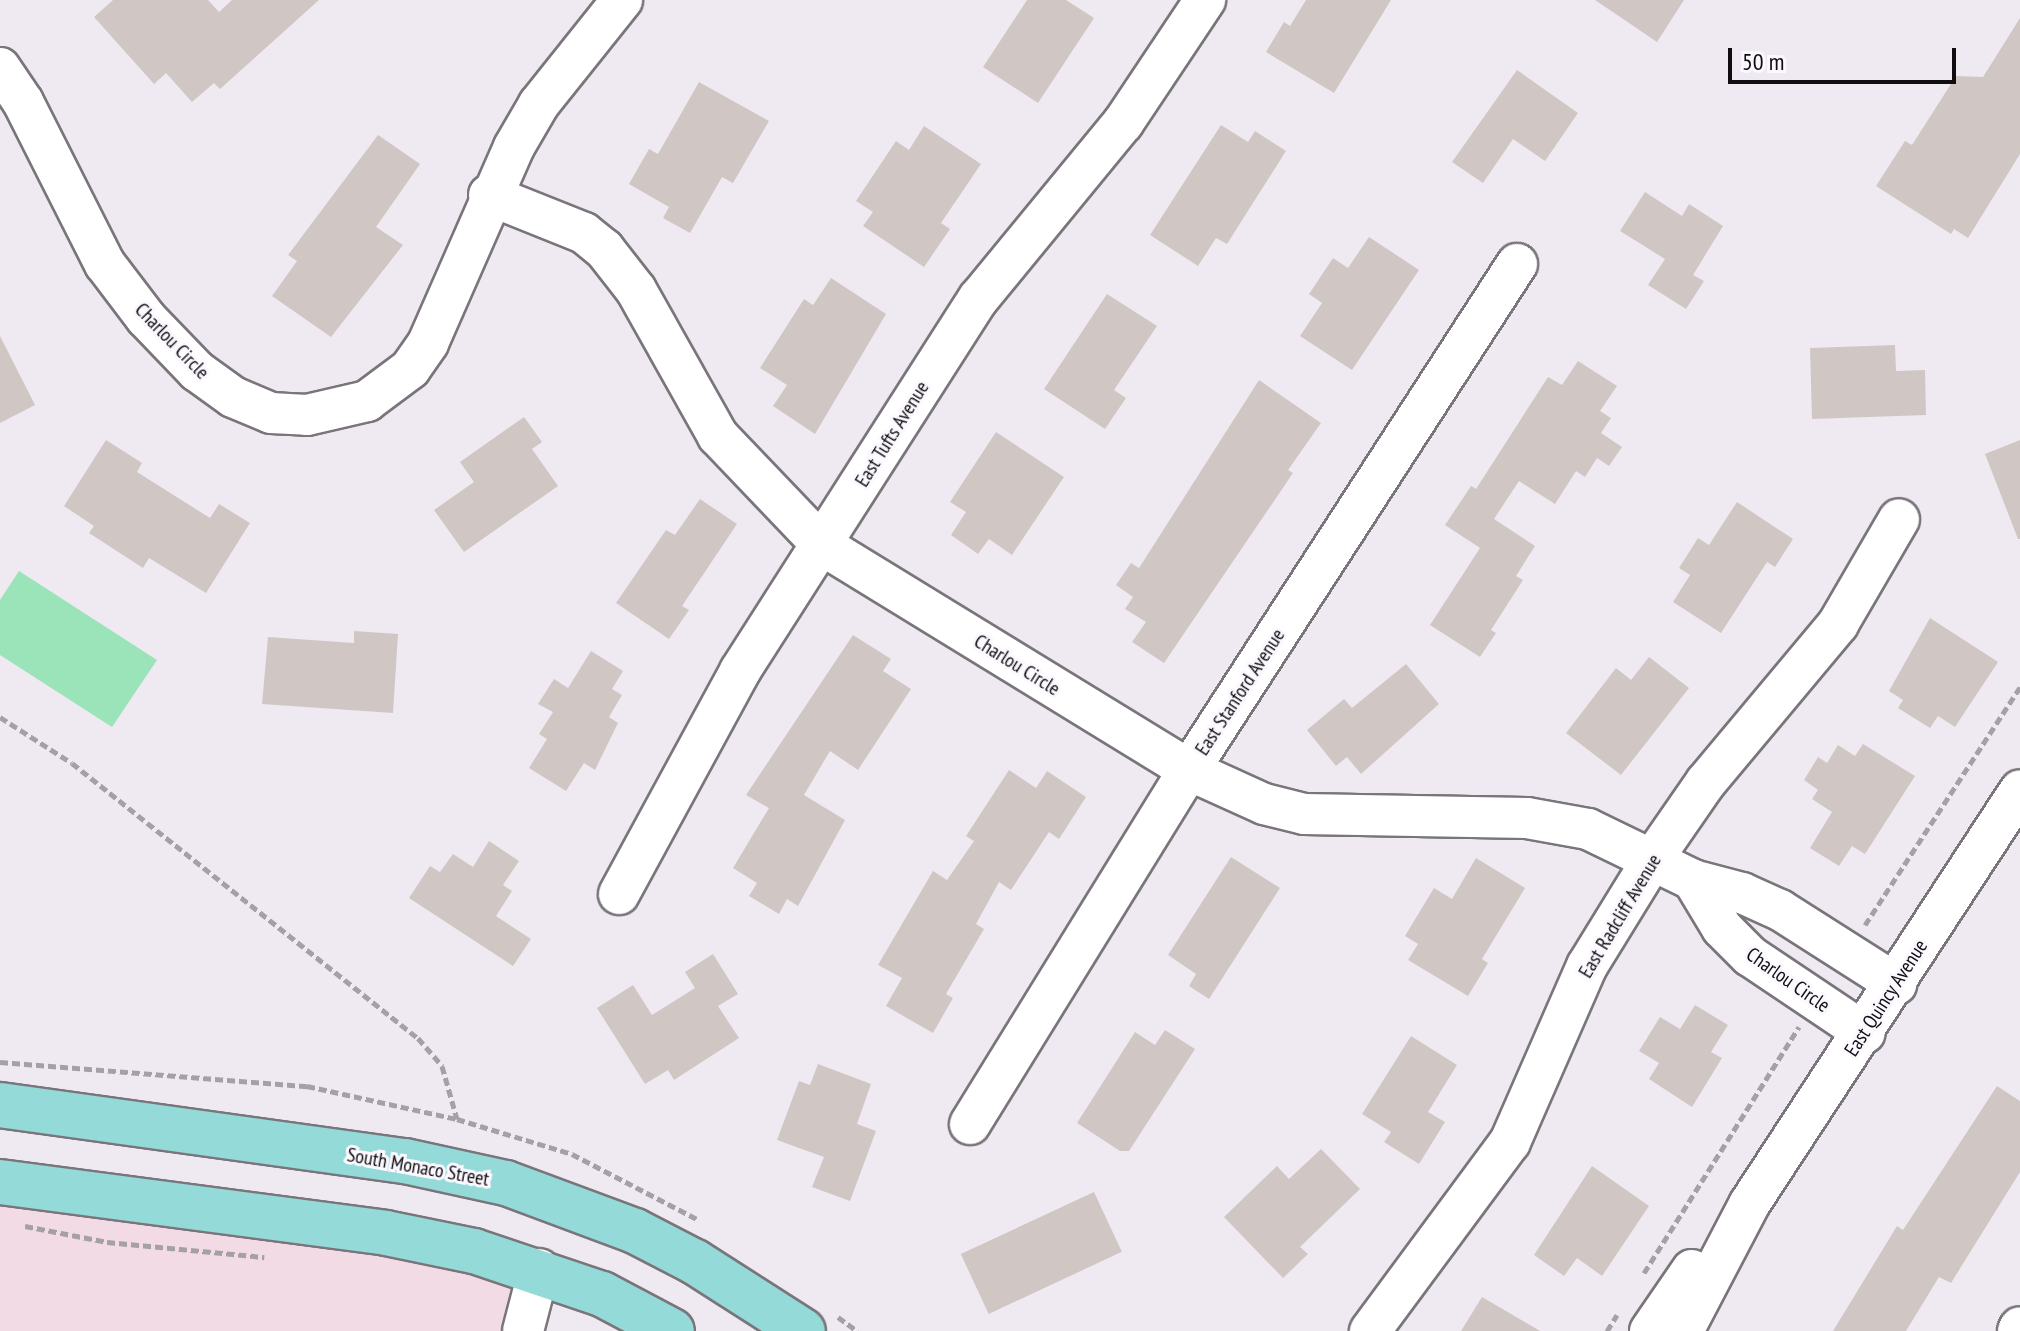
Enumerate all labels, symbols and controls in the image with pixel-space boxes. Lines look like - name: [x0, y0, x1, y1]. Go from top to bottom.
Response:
- scale bar: [1732, 32, 1960, 82]
- text: 50 m: [1742, 46, 1784, 77]
- street label: Charlou Circle: [130, 298, 214, 384]
- street label: East Tufts Avenue: [850, 376, 934, 492]
- street label: East Stanford Avenue: [1190, 624, 1290, 760]
- street label: Charlou Circle: [970, 629, 1064, 701]
- street label: East Radcliff Avenue: [1574, 850, 1666, 982]
- street label: East Quincy Avenue: [1839, 935, 1933, 1061]
- street label: Charlou Circle: [1742, 942, 1834, 1018]
- street label: South Monaco Street: [345, 1143, 491, 1191]

